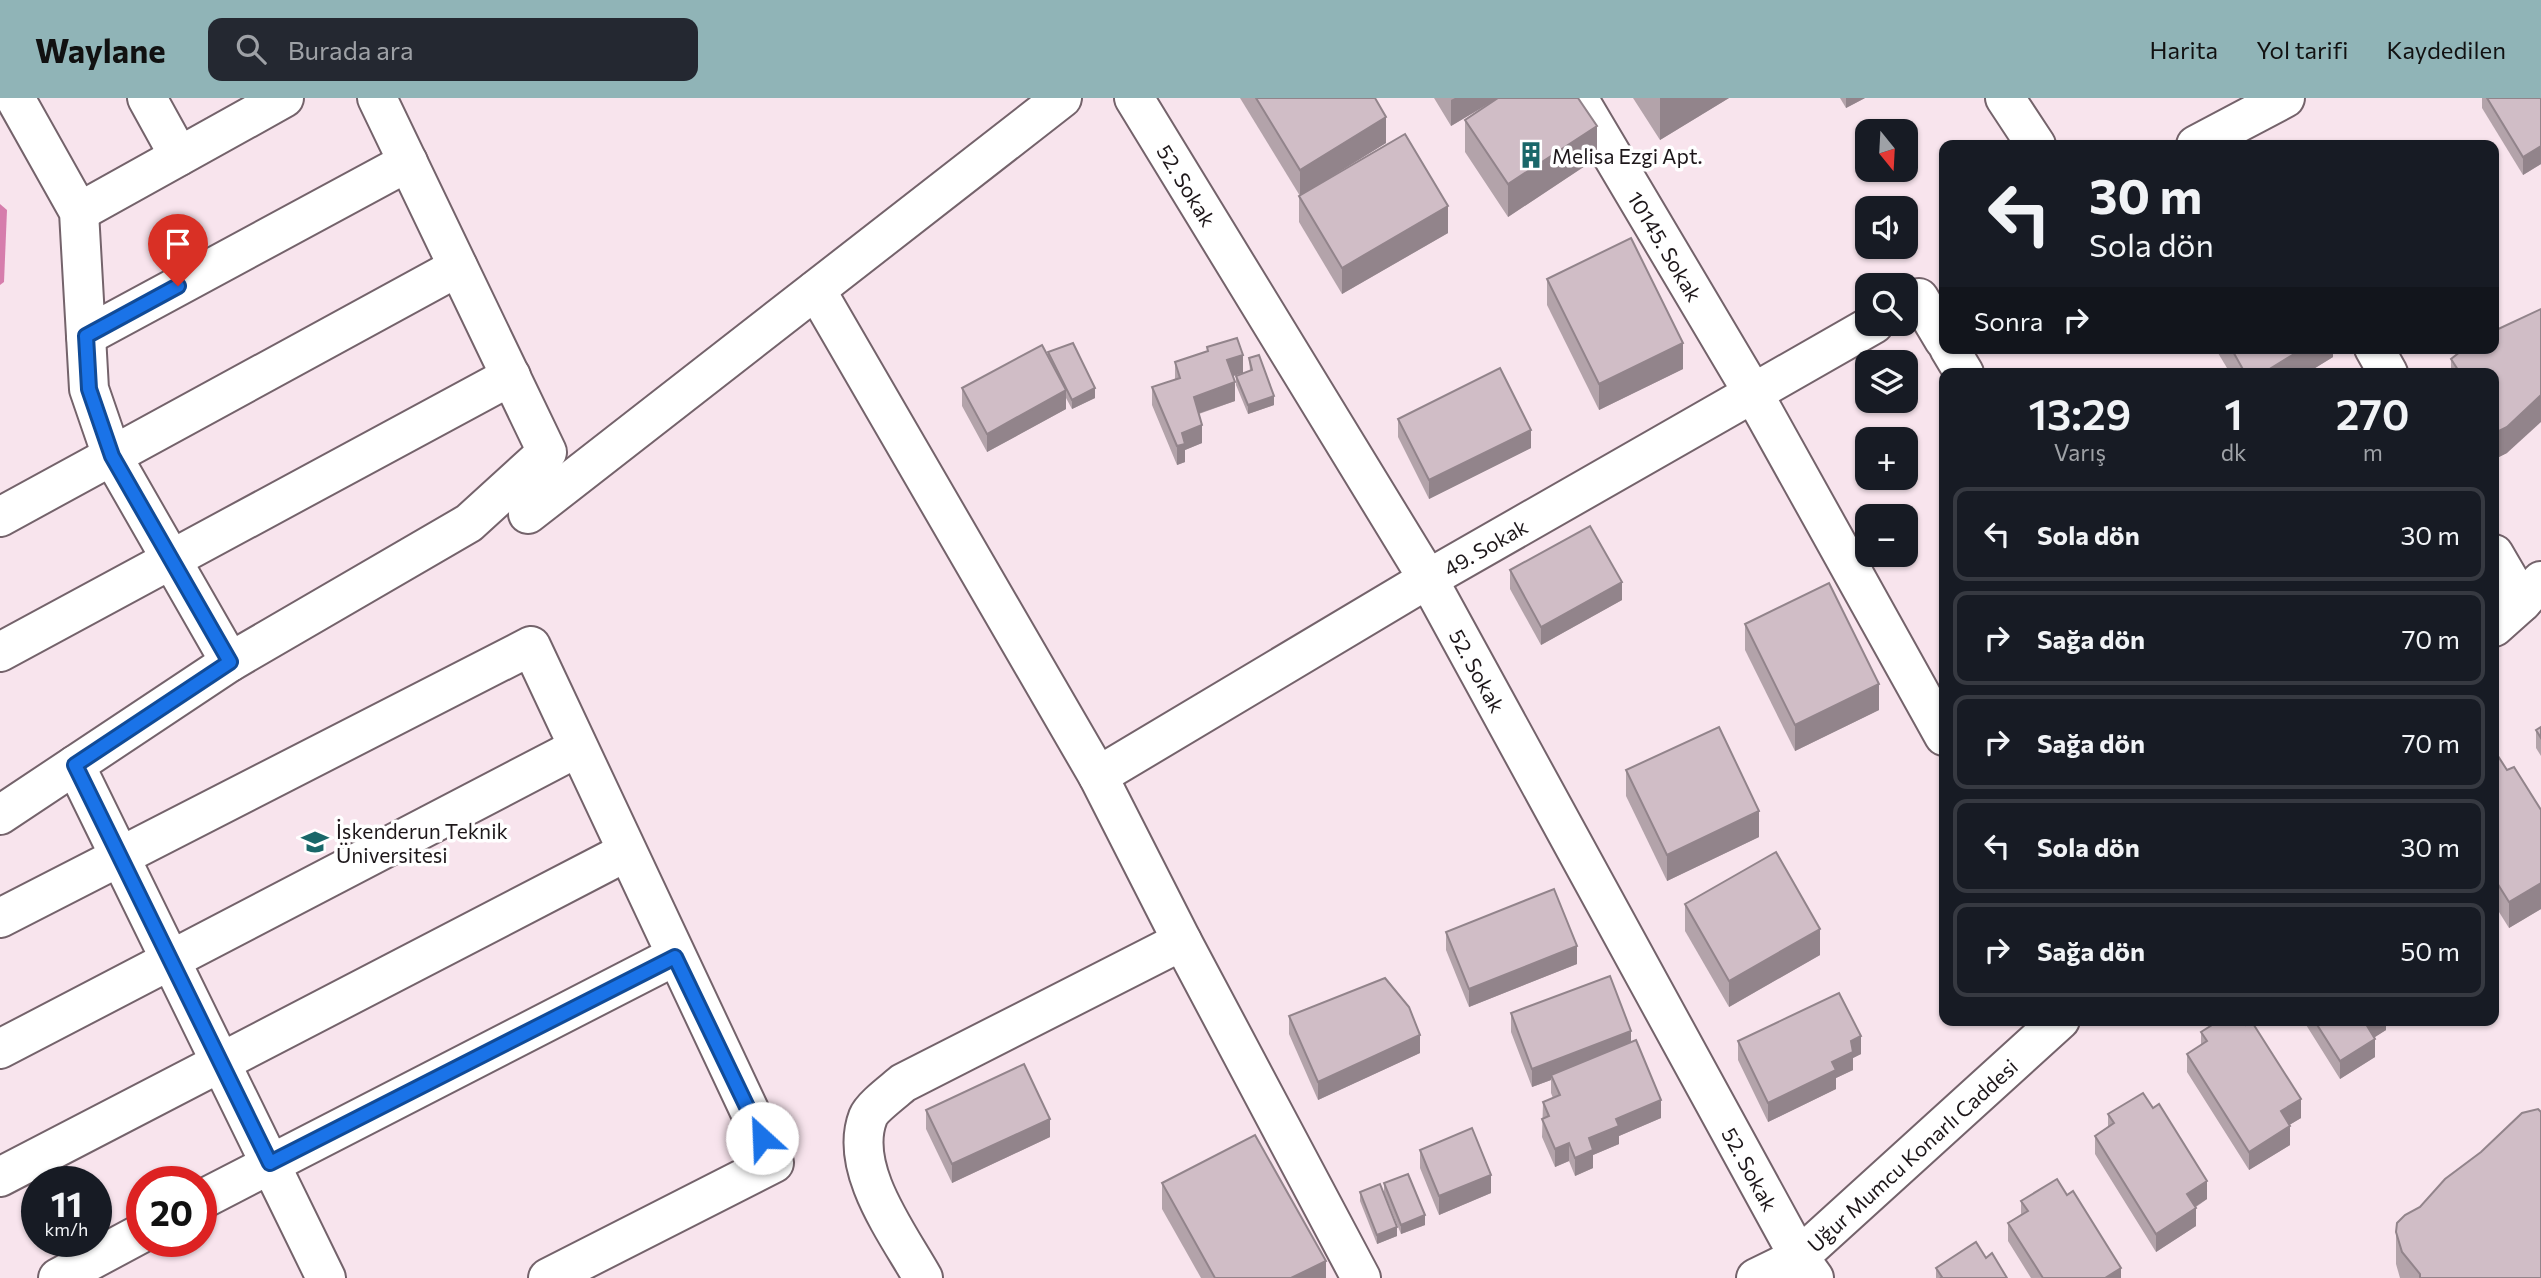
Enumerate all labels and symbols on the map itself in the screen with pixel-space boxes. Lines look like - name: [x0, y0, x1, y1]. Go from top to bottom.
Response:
- north arrow: [1855, 119, 1918, 182]
- street label: 52. Sokak: [1153, 140, 1222, 231]
- building icon: Melisa Ezgi Apt.: [1516, 140, 1546, 170]
- place label: Melisa Ezgi Apt.: [1552, 143, 1702, 168]
- street label: 10145. Sokak: [1623, 186, 1708, 305]
- pin: [148, 214, 208, 286]
- street label: 49. Sokak: [1439, 513, 1531, 580]
- street label: 52. Sokak: [1445, 624, 1511, 717]
- place label: İskenderun Teknik Üniversitesi: [336, 818, 508, 867]
- school or university icon: İskenderun Teknik Üniversitesi: [300, 827, 330, 857]
- street label: Uğur Mumcu Konarlı Caddesi: [1801, 1053, 2022, 1256]
- position arrow: [725, 1101, 799, 1175]
- street label: 52. Sokak: [1718, 1123, 1784, 1215]
- speed limit sign: 20: [126, 1166, 217, 1257]

